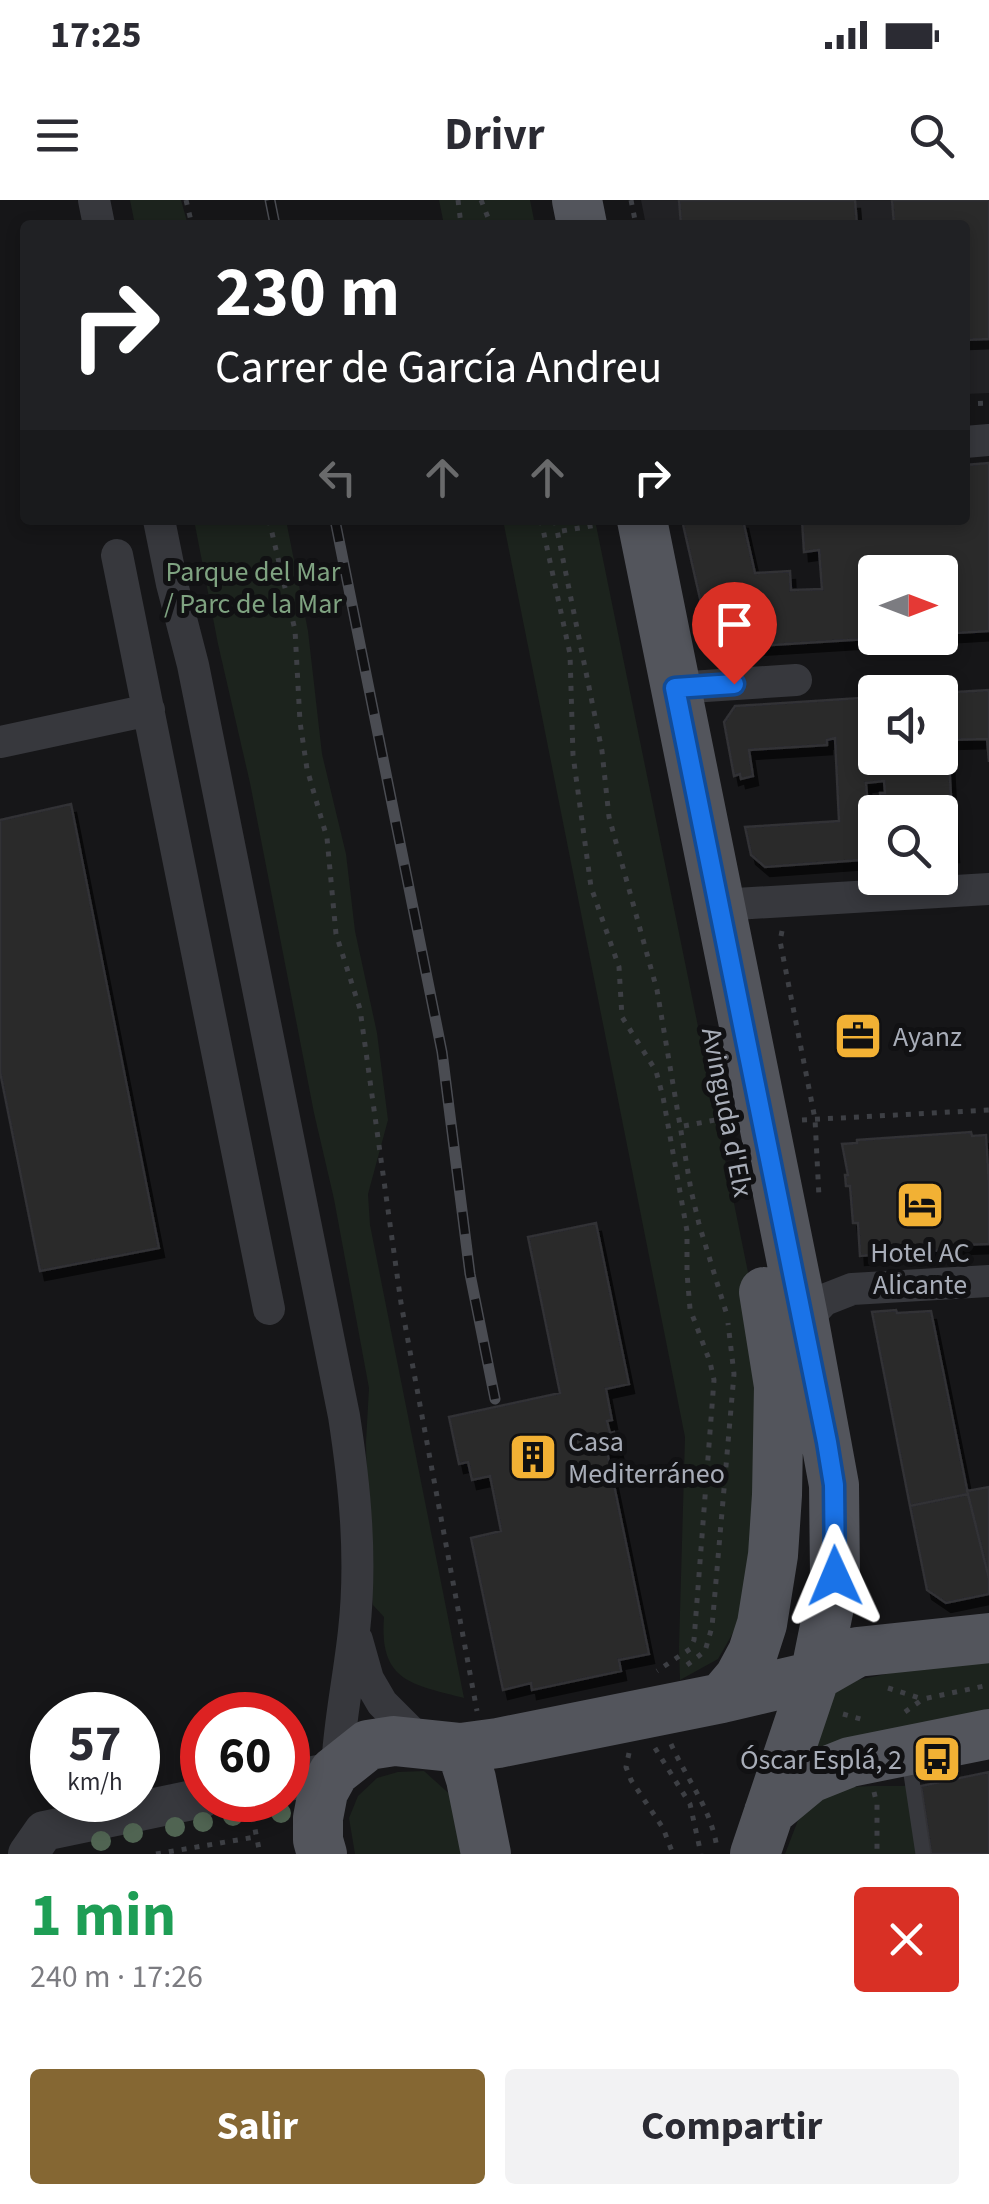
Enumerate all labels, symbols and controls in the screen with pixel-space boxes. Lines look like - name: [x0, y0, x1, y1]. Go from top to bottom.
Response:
- text: 17:25: [50, 8, 142, 62]
- text: Drivr: [444, 103, 545, 167]
- icon: menu: [30, 108, 85, 163]
- icon: search: [904, 108, 959, 163]
- text: 230 m: [215, 243, 400, 343]
- icon: right: [50, 260, 180, 390]
- text: Carrer de García Andreu: [215, 336, 662, 400]
- icon: left: [310, 450, 365, 505]
- icon: ahead: [415, 450, 470, 505]
- icon: ahead: [520, 450, 575, 505]
- icon: right: [625, 450, 680, 505]
- park label: Parque del Mar / Parc de la Mar: [164, 552, 342, 624]
- north arrow: [858, 555, 958, 655]
- map controls: [858, 555, 958, 895]
- pin: [692, 582, 777, 685]
- icon: arrive: [707, 597, 762, 652]
- button: sound: [858, 675, 958, 775]
- button: search: [858, 795, 958, 895]
- office icon: Ayanz: [832, 1010, 884, 1062]
- place label: Ayanz: [893, 1017, 962, 1057]
- street label: Avinguda d'Elx: [691, 1024, 763, 1201]
- hotel icon: Hotel AC Alicante: [894, 1179, 946, 1231]
- place label: Hotel AC Alicante: [870, 1233, 970, 1305]
- place label: Casa Mediterráneo: [568, 1422, 725, 1494]
- building icon: Casa Mediterráneo: [507, 1431, 559, 1483]
- position arrow: [783, 1524, 887, 1628]
- speed limit sign: 60: [180, 1692, 310, 1822]
- text: 57: [69, 1709, 121, 1780]
- bus stop icon: Óscar Esplá, 2: [911, 1733, 963, 1785]
- place label: Óscar Esplá, 2: [740, 1740, 902, 1780]
- text: km/h: [67, 1764, 123, 1800]
- text: 1 min: [30, 1874, 176, 1959]
- button: close: [854, 1887, 959, 1992]
- text: 240 m · 17:26: [30, 1954, 203, 2000]
- button: Salir: [30, 2069, 485, 2184]
- button: Compartir: [505, 2069, 959, 2184]

